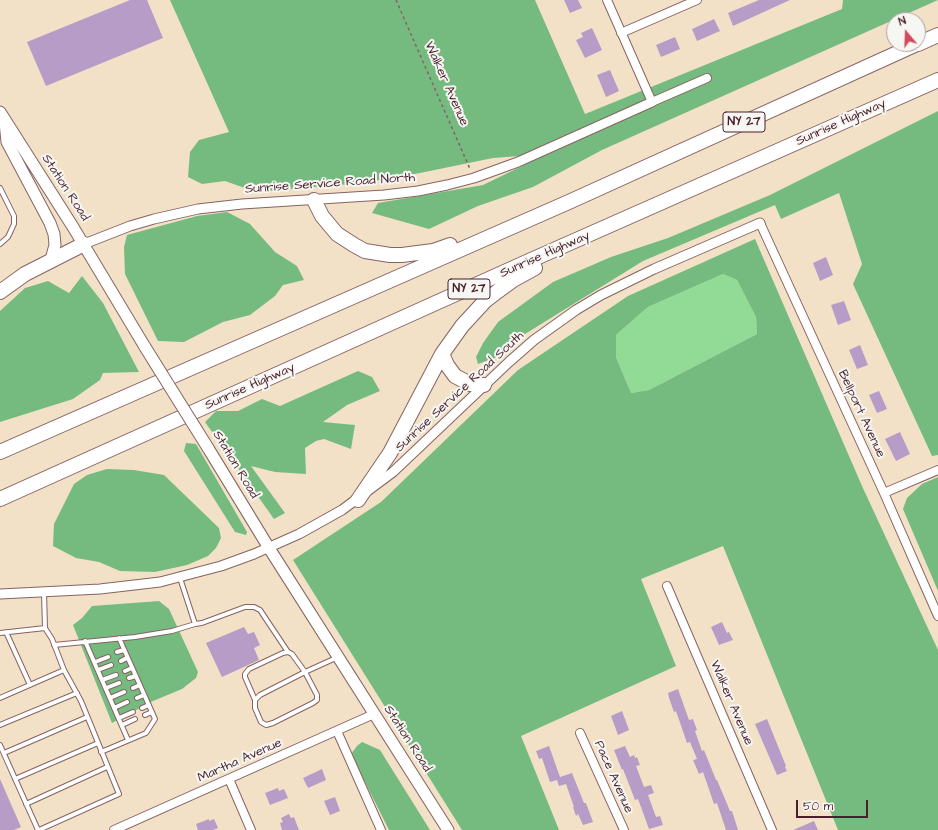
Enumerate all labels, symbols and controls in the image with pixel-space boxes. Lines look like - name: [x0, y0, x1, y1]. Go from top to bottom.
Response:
- north arrow: [886, 12, 926, 52]
- text: N: [897, 13, 908, 29]
- street label: Walker Avenue: [420, 39, 472, 129]
- street label: Sunrise Highway: [794, 96, 888, 150]
- road number: NY 27: [723, 112, 765, 132]
- street label: Station Road: [38, 152, 92, 224]
- street label: Sunrise Service Road North: [244, 170, 416, 198]
- street label: Sunrise Highway: [498, 228, 592, 282]
- road number: NY 27: [448, 279, 490, 299]
- street label: Sunrise Service Road South: [392, 328, 528, 456]
- street label: Sunrise Highway: [203, 360, 297, 414]
- street label: Bellport Avenue: [834, 368, 888, 460]
- street label: Station Road: [209, 428, 261, 502]
- street label: Walker Avenue: [706, 658, 756, 748]
- street label: Station Road: [380, 703, 434, 775]
- street label: Martha Avenue: [196, 736, 284, 786]
- street label: Pace Avenue: [590, 738, 636, 816]
- scale bar: [798, 792, 870, 818]
- text: 50 m: [803, 798, 833, 815]

